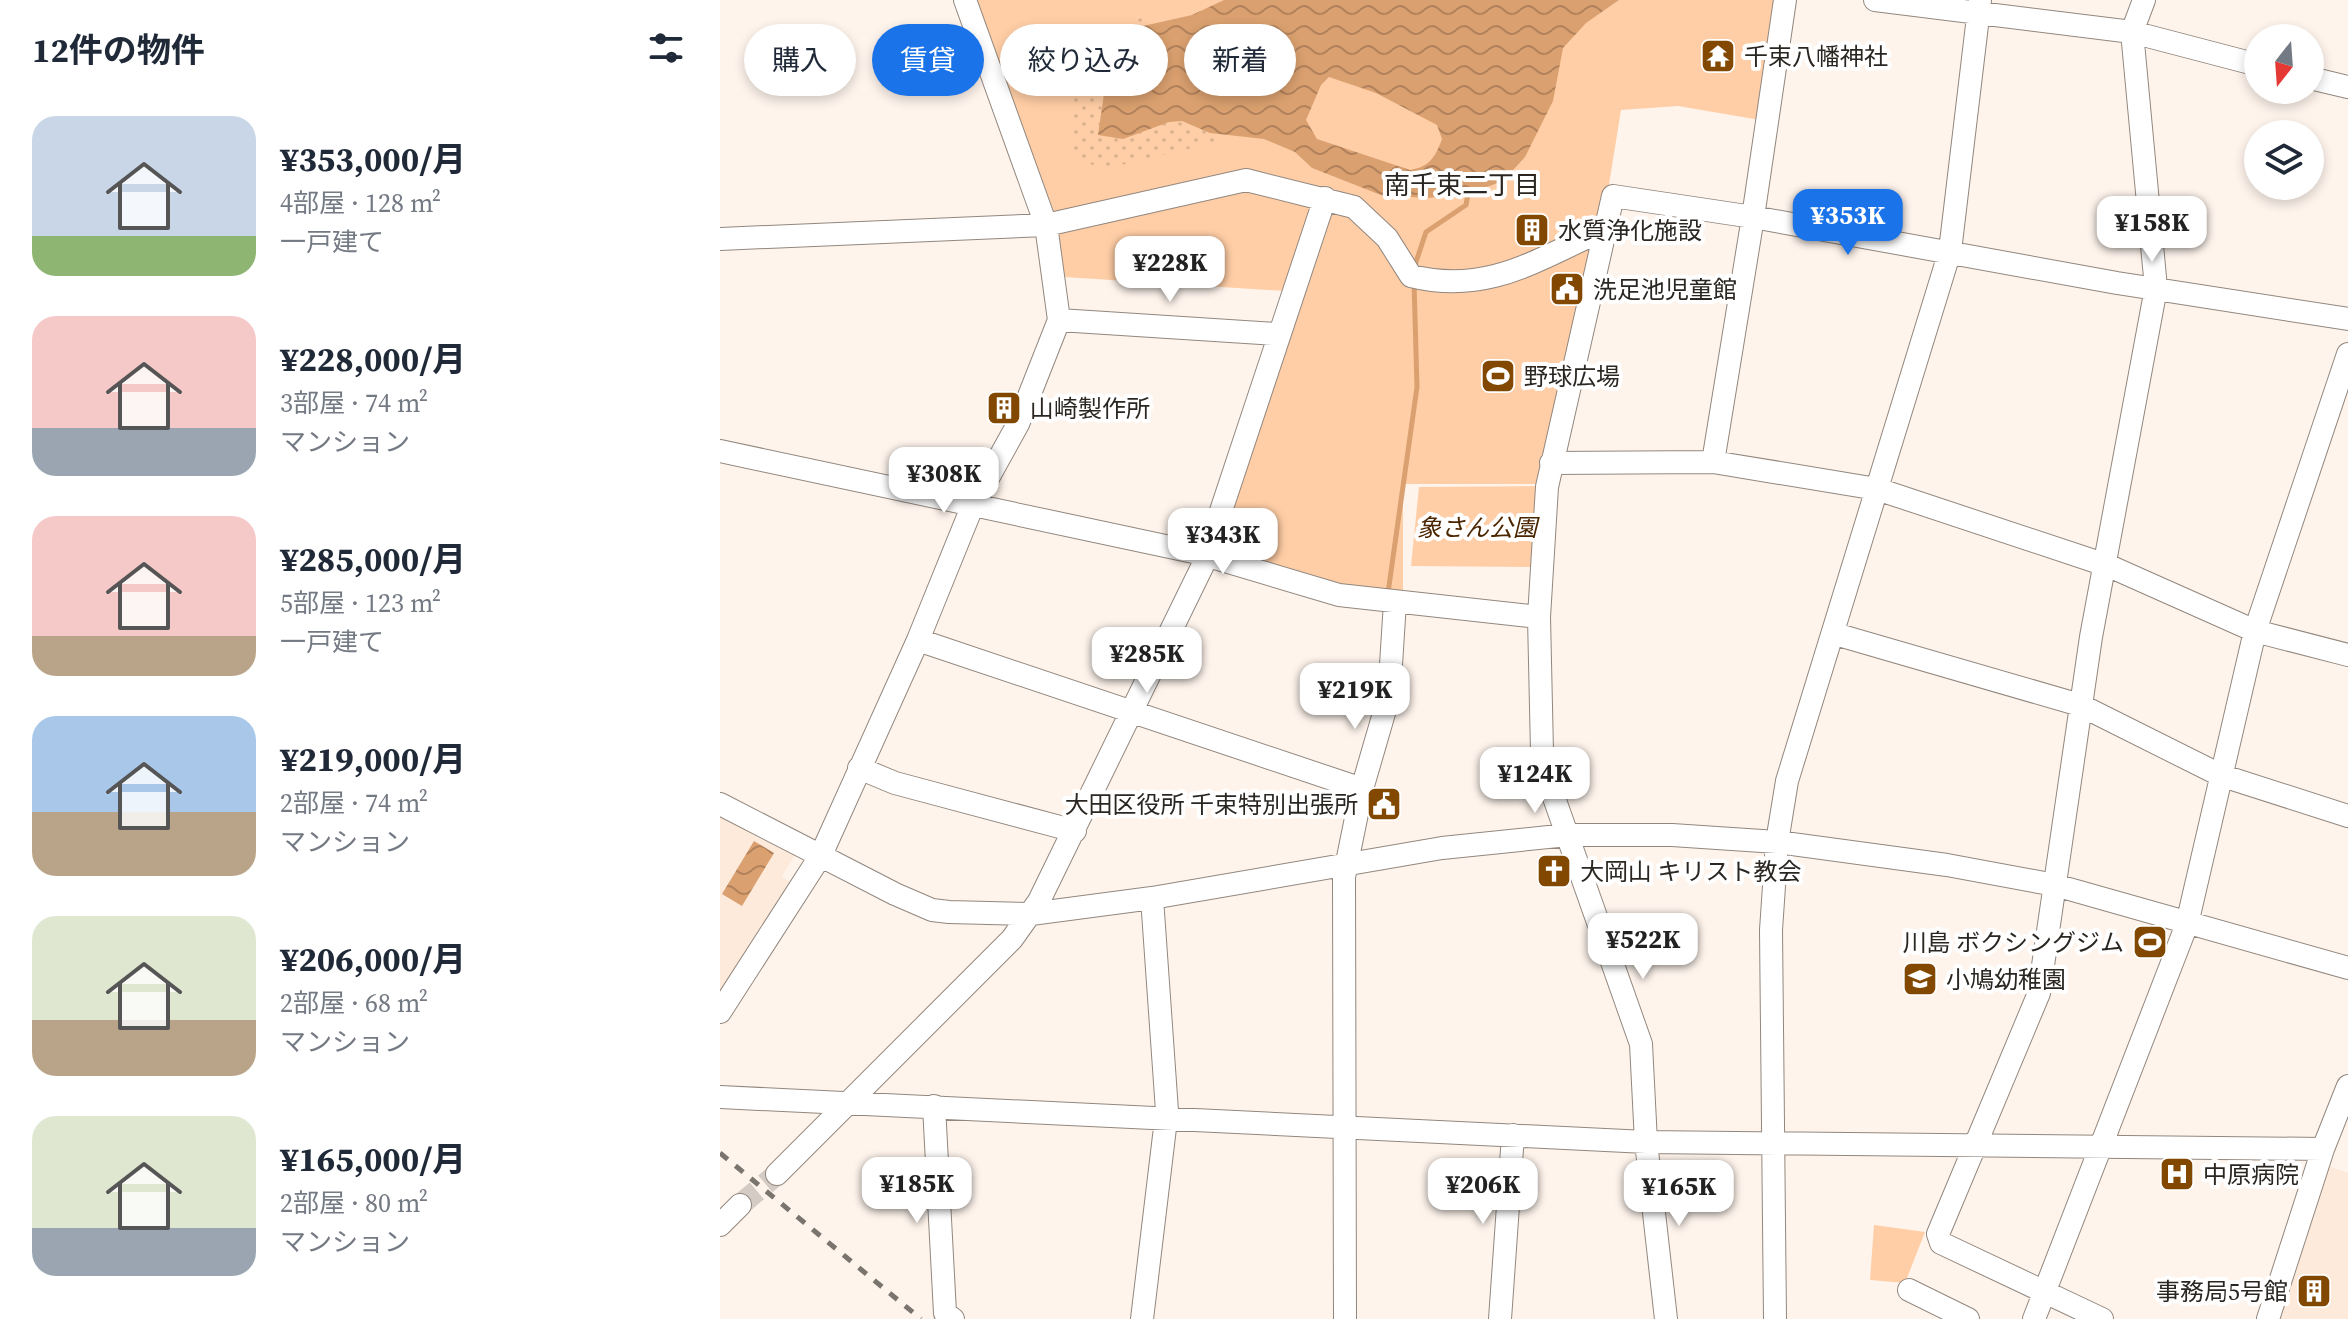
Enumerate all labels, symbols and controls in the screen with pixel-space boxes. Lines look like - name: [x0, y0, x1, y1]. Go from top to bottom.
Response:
- chip: 購入: [744, 24, 856, 96]
- chip: 賃貸: [872, 24, 984, 96]
- chip: 絞り込み: [1000, 24, 1168, 96]
- chip: 新着: [1184, 24, 1296, 96]
- north arrow: [2244, 24, 2324, 104]
- map controls: [2244, 24, 2324, 200]
- icon: filters: [644, 26, 688, 70]
- text: 12件の物件: [32, 27, 205, 73]
- temple icon: 千束八幡神社: [1699, 37, 1737, 75]
- place label: 千束八幡神社: [1744, 40, 1888, 73]
- button: layers: [2244, 120, 2324, 200]
- text: ¥353,000/月: [280, 136, 466, 182]
- icon: home: [96, 148, 192, 244]
- district label: 南千束二丁目: [1384, 167, 1540, 203]
- text: 4部屋 · 128 m²: [280, 185, 441, 221]
- pin: ¥353K: [1792, 189, 1904, 257]
- pin: ¥158K: [2096, 196, 2208, 264]
- text: ¥353K: [1811, 197, 1885, 233]
- text: ¥158K: [2115, 204, 2189, 240]
- building icon: 水質浄化施設: [1513, 211, 1551, 249]
- place label: 水質浄化施設: [1558, 214, 1702, 247]
- text: 一戸建て: [280, 224, 384, 260]
- pin: ¥228K: [1114, 236, 1226, 304]
- text: ¥228K: [1133, 244, 1207, 280]
- public building icon: 洗足池児童館: [1548, 270, 1586, 308]
- place label: 洗足池児童館: [1593, 273, 1737, 306]
- text: ¥228,000/月: [280, 336, 466, 382]
- icon: home: [96, 348, 192, 444]
- sports icon: 野球広場: [1479, 357, 1517, 395]
- place label: 野球広場: [1524, 360, 1620, 393]
- text: 3部屋 · 74 m²: [280, 385, 428, 421]
- building icon: 山崎製作所: [985, 389, 1023, 427]
- place label: 山崎製作所: [1030, 392, 1150, 425]
- text: マンション: [280, 424, 410, 460]
- pin: ¥308K: [888, 447, 1000, 515]
- text: ¥308K: [907, 455, 981, 491]
- pin: ¥343K: [1167, 508, 1279, 576]
- park label: 象さん公園: [1417, 511, 1540, 544]
- text: ¥343K: [1186, 516, 1260, 552]
- text: ¥285,000/月: [280, 536, 466, 582]
- icon: home: [96, 548, 192, 644]
- text: 5部屋 · 123 m²: [280, 585, 441, 621]
- text: 一戸建て: [280, 624, 384, 660]
- pin: ¥285K: [1091, 627, 1203, 695]
- text: ¥285K: [1110, 635, 1184, 671]
- pin: ¥219K: [1299, 663, 1411, 731]
- text: ¥219K: [1318, 671, 1392, 707]
- text: ¥219,000/月: [280, 736, 466, 782]
- pin: ¥124K: [1479, 747, 1591, 815]
- icon: home: [96, 748, 192, 844]
- text: ¥124K: [1498, 755, 1572, 791]
- text: 2部屋 · 74 m²: [280, 785, 428, 821]
- public building icon: 大田区役所 千束特別出張所: [1365, 785, 1403, 823]
- place label: 大田区役所 千束特別出張所: [1064, 788, 1358, 821]
- text: マンション: [280, 824, 410, 860]
- church icon: 大岡山 キリスト教会: [1535, 852, 1573, 890]
- place label: 大岡山 キリスト教会: [1580, 855, 1802, 888]
- pin: ¥522K: [1587, 913, 1699, 981]
- text: ¥522K: [1606, 921, 1680, 957]
- sports icon: 川島 ボクシングジム: [2131, 923, 2169, 961]
- place label: 川島 ボクシングジム: [1902, 926, 2124, 959]
- text: ¥206,000/月: [280, 936, 466, 982]
- icon: home: [96, 948, 192, 1044]
- school or university icon: 小鳩幼稚園: [1901, 960, 1939, 998]
- place label: 小鳩幼稚園: [1946, 963, 2066, 996]
- text: 2部屋 · 68 m²: [280, 985, 428, 1021]
- text: マンション: [280, 1024, 410, 1060]
- text: ¥165,000/月: [280, 1136, 466, 1182]
- icon: home: [96, 1148, 192, 1244]
- hospital icon: 中原病院: [2158, 1155, 2196, 1193]
- pin: ¥185K: [861, 1157, 973, 1225]
- pin: ¥206K: [1427, 1158, 1539, 1226]
- place label: 中原病院: [2203, 1158, 2299, 1191]
- pin: ¥165K: [1623, 1160, 1735, 1228]
- text: ¥185K: [880, 1165, 954, 1201]
- text: ¥206K: [1446, 1166, 1520, 1202]
- text: ¥165K: [1642, 1168, 1716, 1204]
- text: 2部屋 · 80 m²: [280, 1185, 428, 1221]
- text: マンション: [280, 1224, 410, 1260]
- building icon: 事務局5号館: [2295, 1272, 2333, 1310]
- place label: 事務局5号館: [2156, 1275, 2288, 1308]

